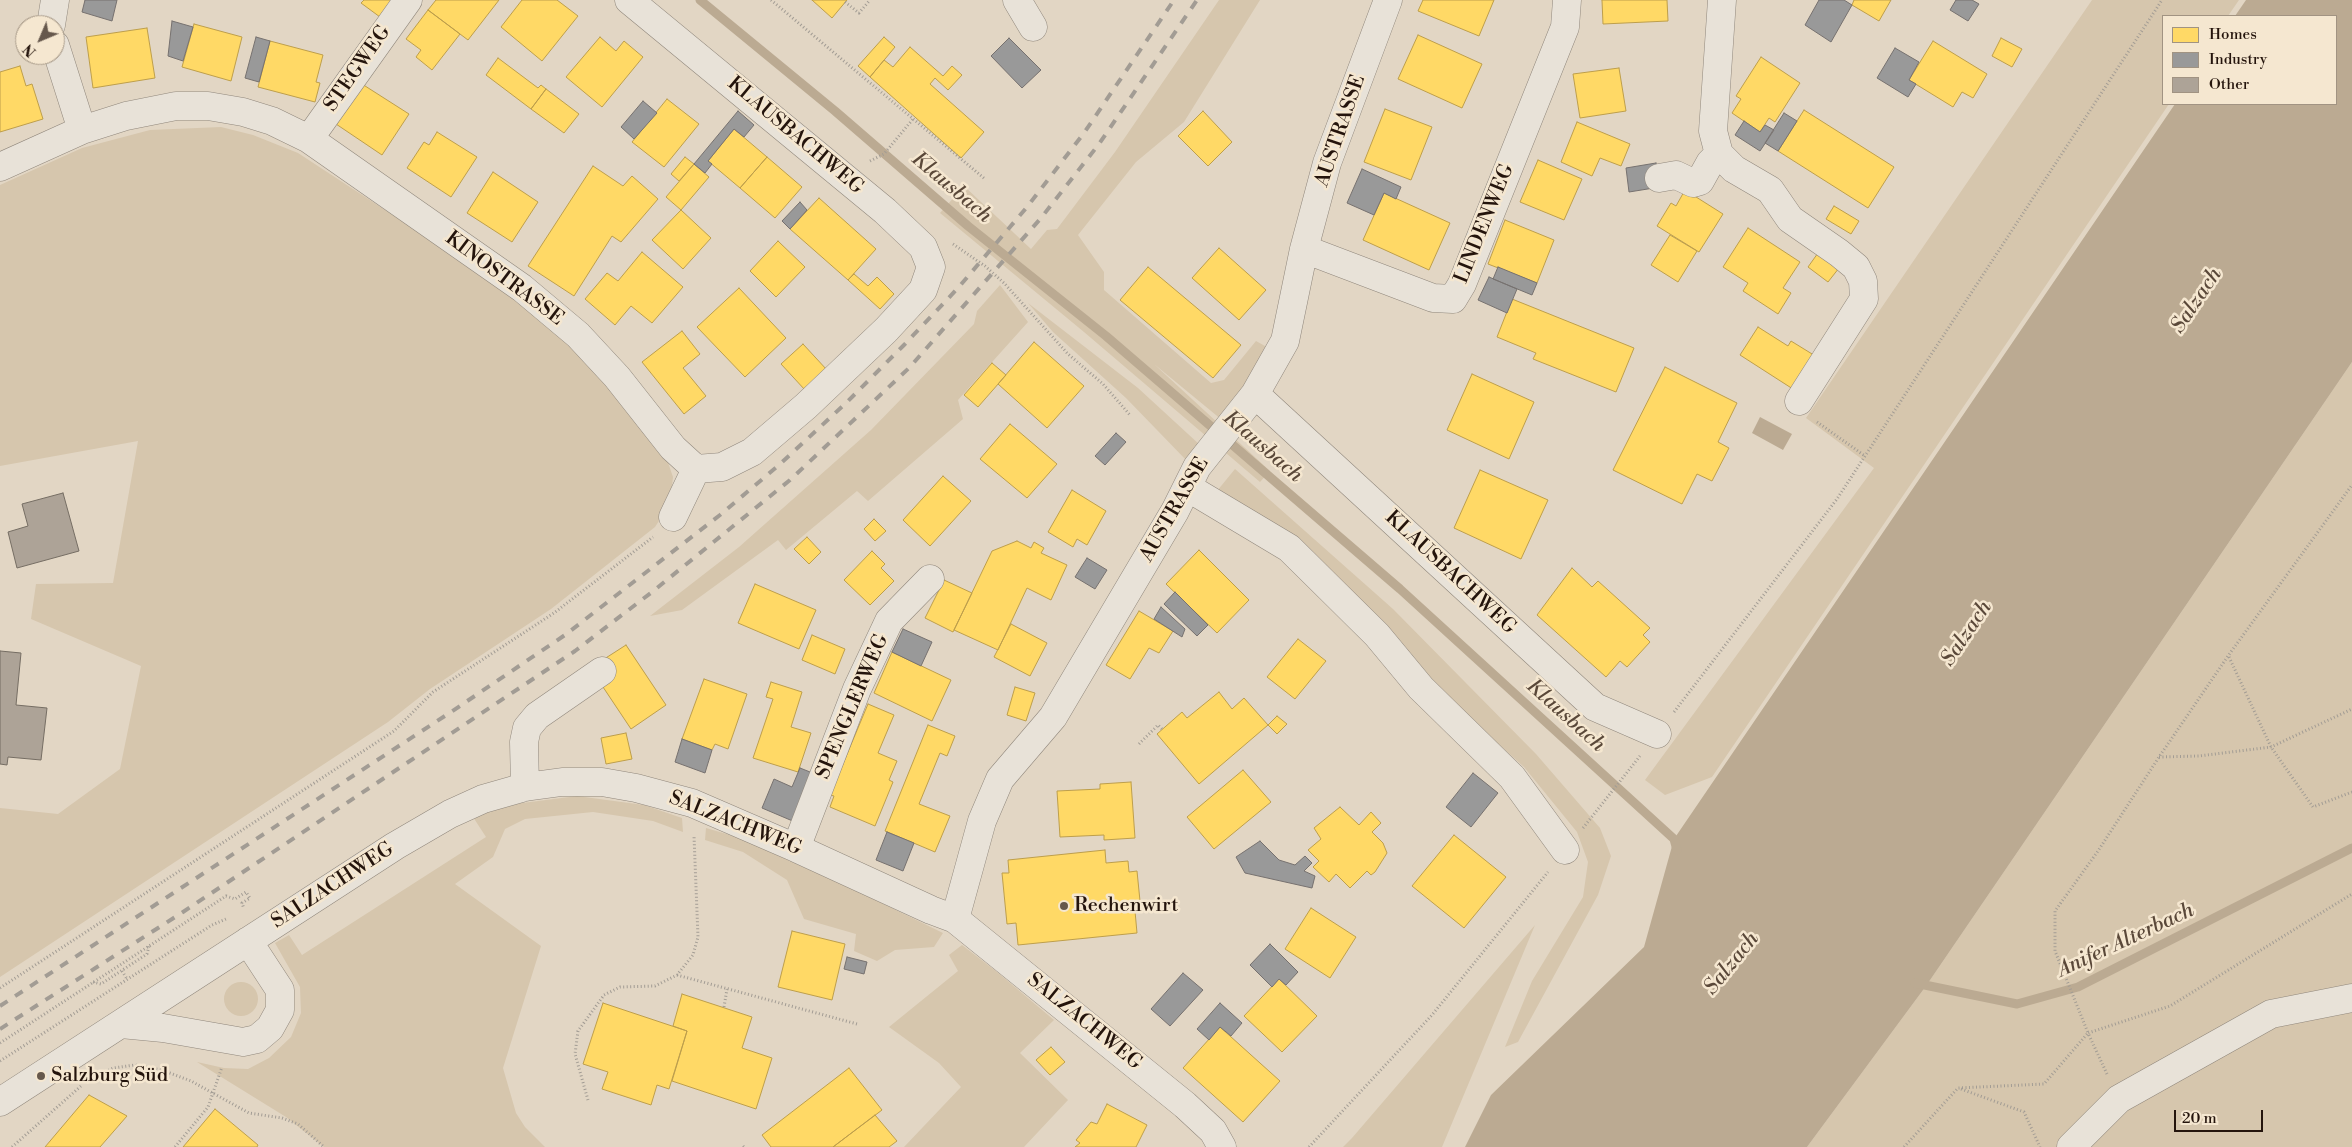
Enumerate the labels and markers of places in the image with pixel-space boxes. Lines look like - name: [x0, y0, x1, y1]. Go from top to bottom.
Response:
- place label: Rechenwirt: [1074, 894, 1178, 918]
- marker: Rechenwirt: [1058, 900, 1070, 912]
- place label: Salzburg Süd: [51, 1064, 168, 1088]
- marker: Salzburg Süd: [35, 1070, 47, 1082]

